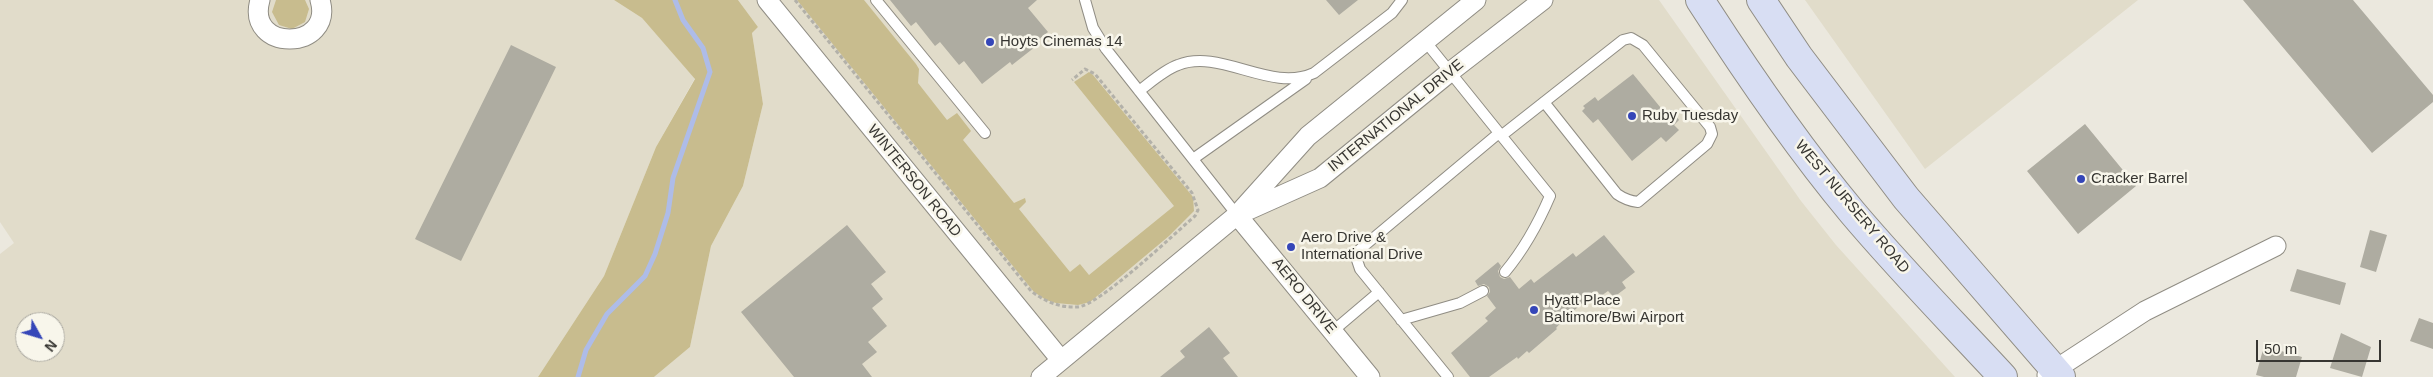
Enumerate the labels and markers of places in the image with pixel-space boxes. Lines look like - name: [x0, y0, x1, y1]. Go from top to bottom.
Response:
- place label: Hoyts Cinemas 14: [1000, 33, 1123, 51]
- marker: Hoyts Cinemas 14: [984, 36, 996, 48]
- place label: Ruby Tuesday: [1642, 107, 1738, 125]
- marker: Ruby Tuesday: [1626, 110, 1638, 122]
- place label: Cracker Barrel: [2091, 170, 2188, 188]
- marker: Cracker Barrel: [2075, 173, 2087, 185]
- place label: Aero Drive & International Drive: [1301, 229, 1423, 264]
- marker: Aero Drive & International Drive: [1285, 241, 1297, 253]
- place label: Hyatt Place Baltimore/Bwi Airport: [1544, 292, 1684, 327]
- marker: Hyatt Place Baltimore/Bwi Airport: [1528, 304, 1540, 316]

